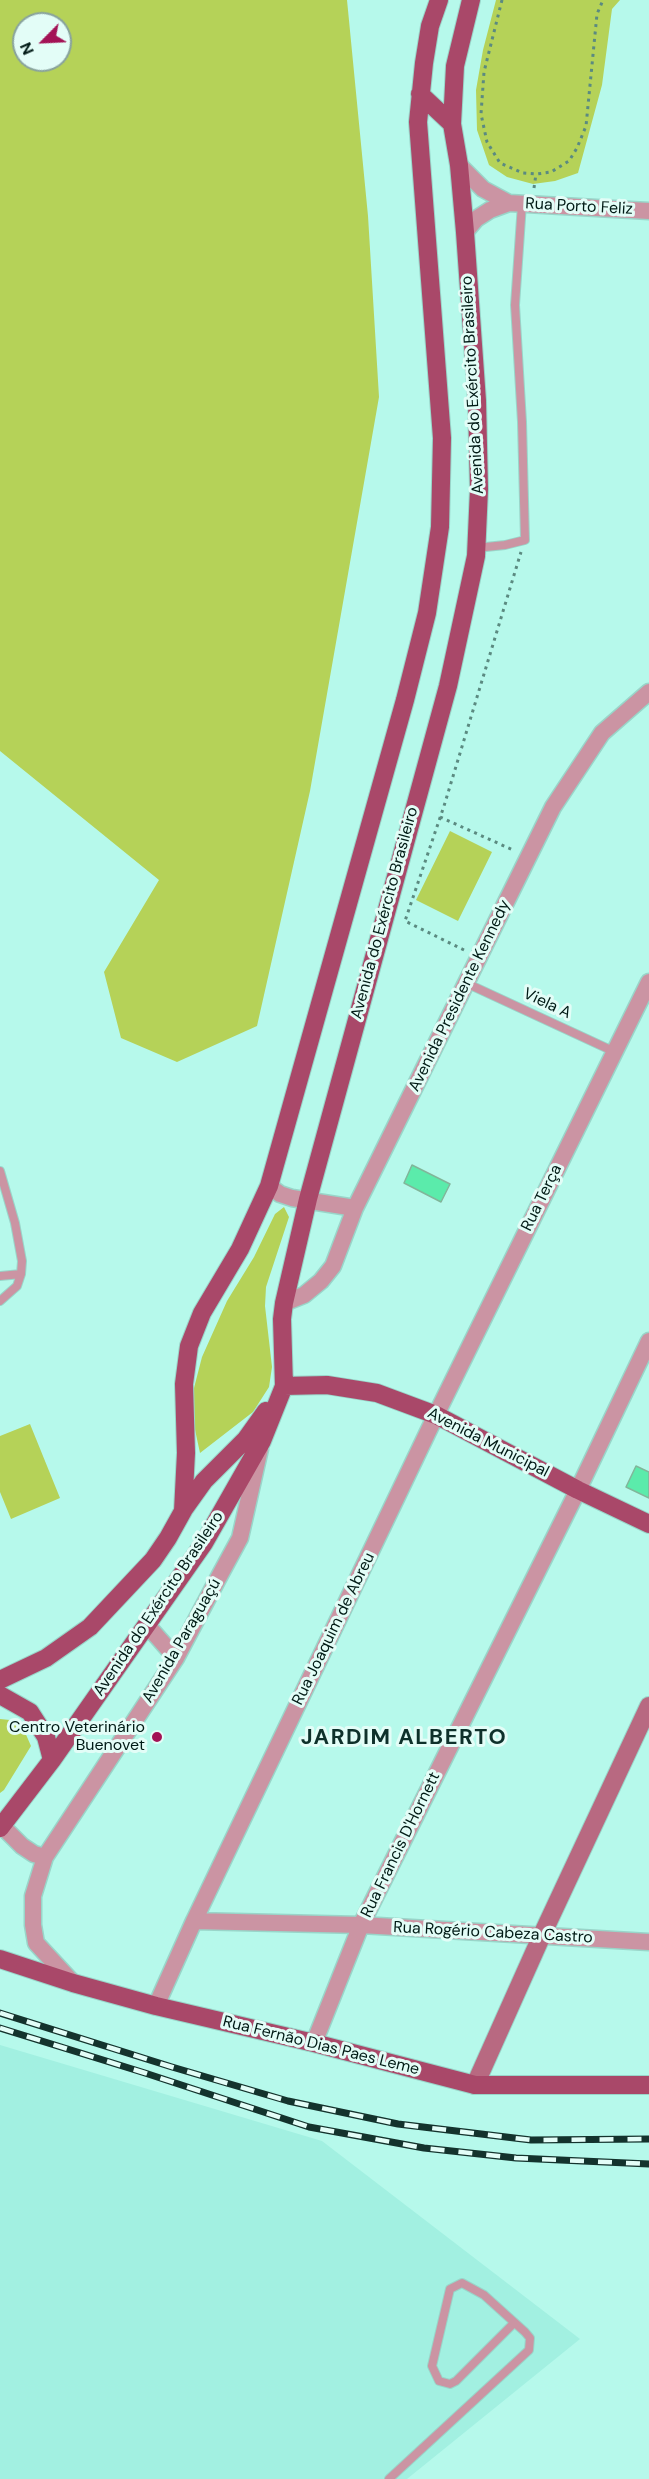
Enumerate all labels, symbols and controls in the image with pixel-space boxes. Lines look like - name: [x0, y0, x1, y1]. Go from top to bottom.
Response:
- north arrow: [12, 12, 72, 72]
- text: N: [15, 39, 39, 58]
- street label: Rua Porto Feliz: [525, 195, 633, 219]
- street label: Avenida do Exército Brasileiro: [458, 275, 488, 495]
- street label: Avenida do Exército Brasileiro: [347, 805, 423, 1021]
- street label: Avenida Presidente Kennedy: [405, 897, 515, 1095]
- street label: Viela A: [520, 985, 574, 1023]
- street label: Rua Terça: [518, 1162, 566, 1234]
- street label: Avenida Municipal: [424, 1404, 552, 1482]
- street label: Avenida do Exército Brasileiro: [90, 1508, 228, 1700]
- street label: Rua Joaquim de Abreu: [289, 1550, 379, 1708]
- street label: Avenida Paraguaçú: [139, 1575, 225, 1707]
- place label: Centro Veterinário Buenovet: [9, 1718, 145, 1756]
- district label: JARDIM ALBERTO: [301, 1725, 507, 1751]
- marker: Centro Veterinário Buenovet: [150, 1730, 164, 1744]
- street label: Rua Francis D'Hornett: [357, 1769, 445, 1921]
- street label: Rua Rogério Cabeza Castro: [393, 1918, 593, 1948]
- street label: Rua Fernão Dias Paes Leme: [221, 2012, 421, 2080]

